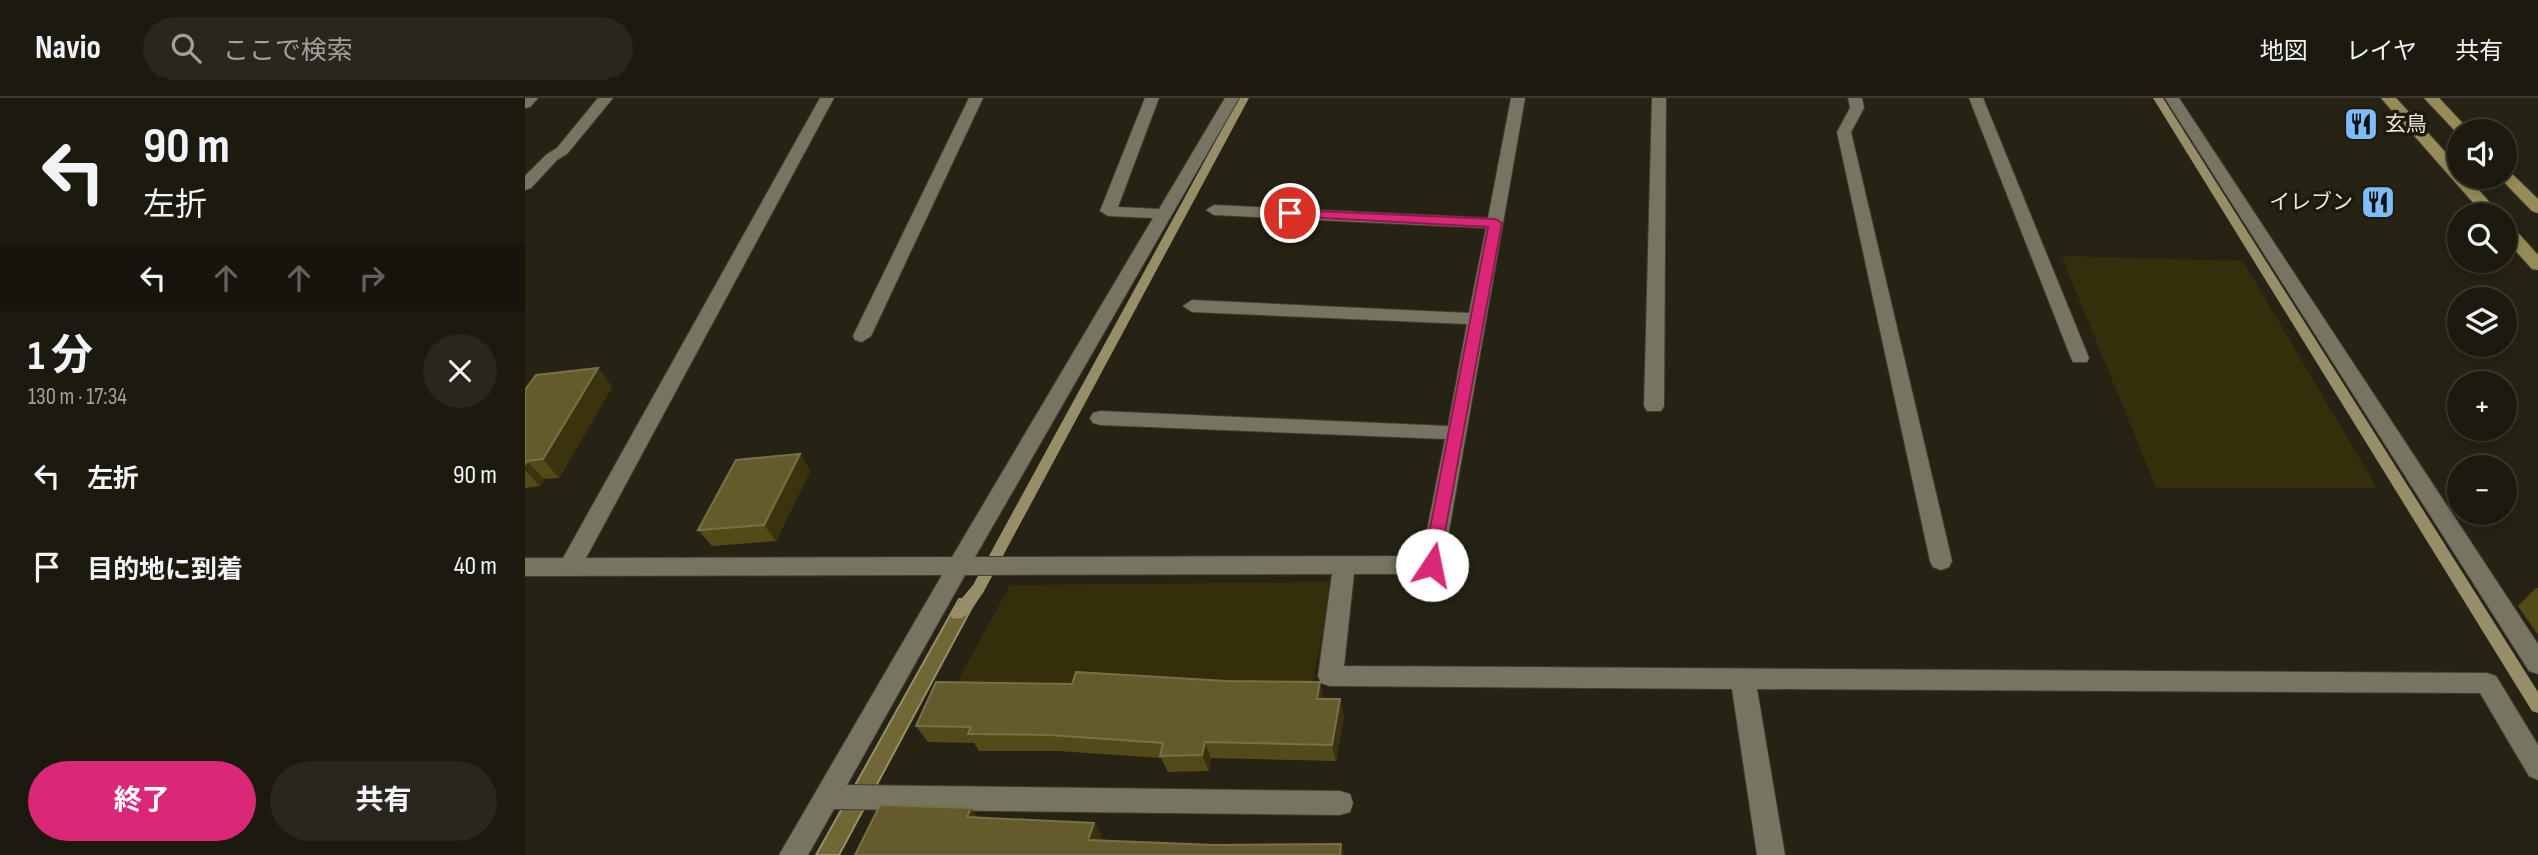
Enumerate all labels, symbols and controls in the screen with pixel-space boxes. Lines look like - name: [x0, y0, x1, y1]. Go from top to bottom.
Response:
- search box: [143, 17, 633, 80]
- text: Navio: [35, 28, 101, 68]
- icon: search: [167, 29, 205, 67]
- text: ここで検索: [223, 36, 353, 67]
- text: 地図: [2260, 37, 2308, 66]
- text: レイヤ: [2346, 37, 2417, 66]
- text: 共有: [2455, 37, 2503, 66]
- restaurant icon: 玄鳥: [2342, 105, 2380, 143]
- place label: 玄鳥: [2385, 112, 2427, 137]
- text: 90 m: [143, 118, 230, 177]
- map controls: [2447, 119, 2517, 525]
- button: sound: [2447, 119, 2517, 189]
- icon: left: [28, 126, 119, 217]
- pin: [1260, 183, 1320, 243]
- restaurant icon: イレブン: [2359, 183, 2397, 221]
- text: 左折: [143, 186, 207, 225]
- place label: イレブン: [2269, 190, 2353, 215]
- icon: arrive: [1271, 194, 1309, 232]
- button: search: [2447, 203, 2517, 273]
- icon: left: [134, 259, 172, 297]
- icon: ahead: [207, 259, 245, 297]
- icon: ahead: [280, 259, 318, 297]
- icon: right: [353, 259, 391, 297]
- button: layers: [2447, 287, 2517, 357]
- text: 1 分: [28, 331, 93, 382]
- button: close: [423, 334, 497, 408]
- button: +: [2447, 371, 2517, 441]
- text: 130 m · 17:34: [28, 383, 127, 411]
- button: −: [2447, 455, 2517, 525]
- icon: left: [28, 457, 66, 495]
- text: 90 m: [453, 460, 497, 491]
- text: 左折: [87, 464, 139, 495]
- position arrow: [1395, 528, 1469, 602]
- icon: arrive: [28, 548, 66, 586]
- text: 40 m: [454, 551, 497, 582]
- text: 目的地に到着: [87, 555, 243, 586]
- button: 終了: [28, 761, 256, 841]
- button: 共有: [270, 761, 497, 841]

